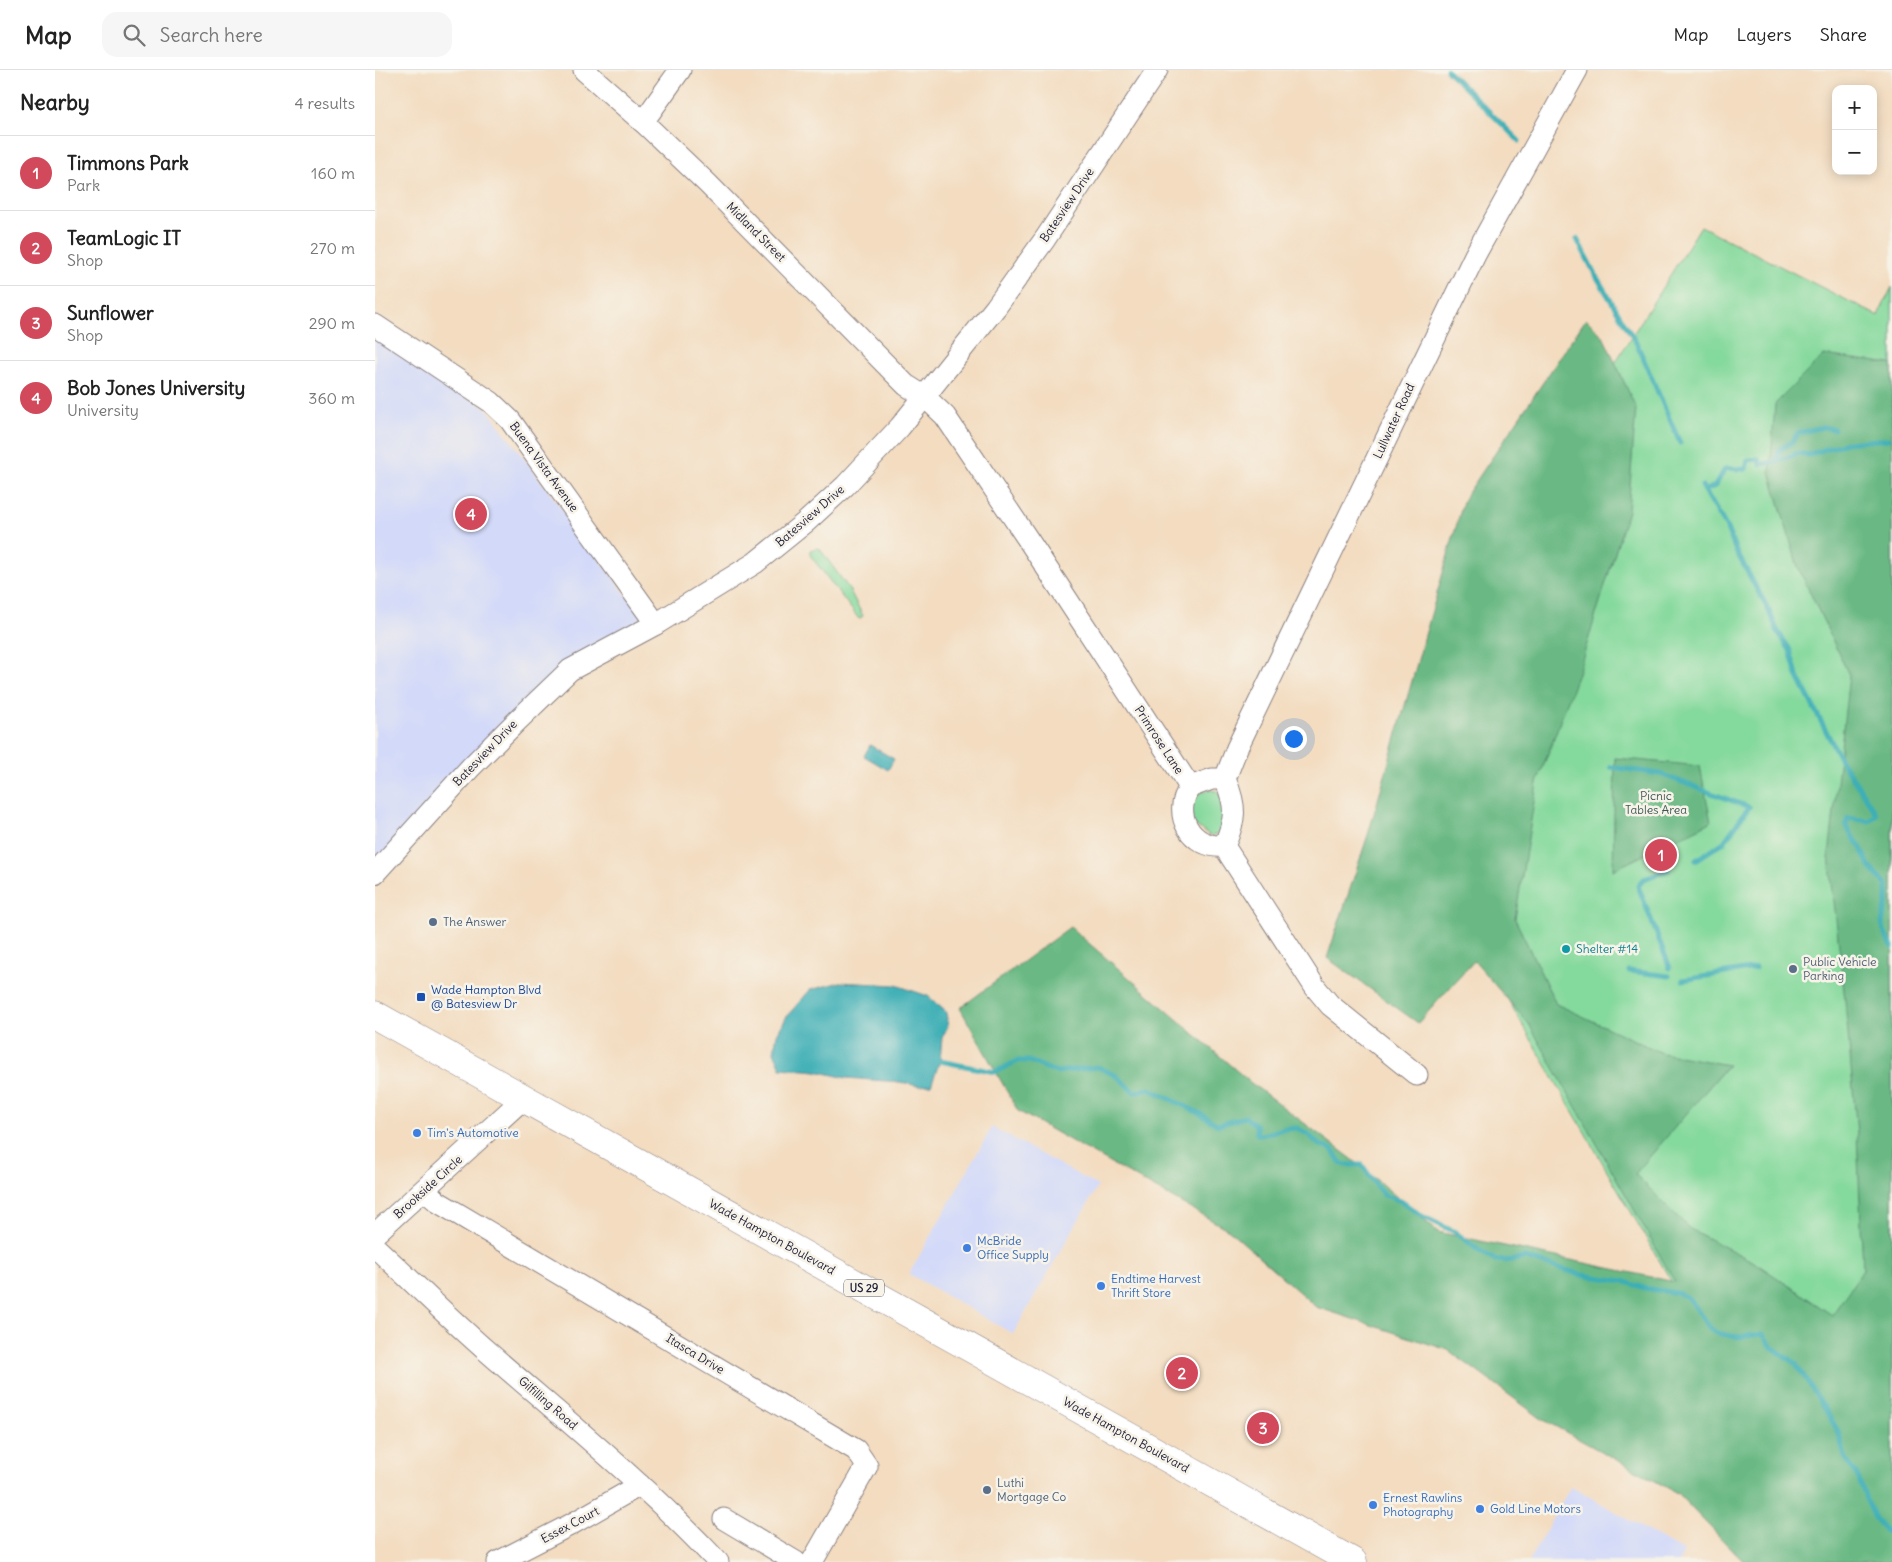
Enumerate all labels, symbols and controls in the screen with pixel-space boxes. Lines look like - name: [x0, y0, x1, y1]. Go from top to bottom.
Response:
- search box: [102, 12, 452, 57]
- text: Map: [25, 20, 72, 50]
- icon: search: [120, 21, 148, 49]
- text: Search here: [160, 23, 263, 47]
- text: Map: [1673, 23, 1708, 46]
- text: Layers: [1736, 23, 1792, 46]
- text: Share: [1820, 23, 1867, 46]
- map controls: [1832, 85, 1877, 175]
- button: +: [1832, 85, 1877, 130]
- text: Nearby: [20, 89, 90, 116]
- text: 4 results: [294, 93, 355, 113]
- button: −: [1832, 130, 1877, 175]
- text: Timmons Park: [67, 151, 189, 175]
- text: 1: [33, 163, 39, 183]
- text: 160 m: [311, 163, 355, 183]
- street label: Batesview Drive: [1036, 165, 1097, 245]
- text: Park: [67, 175, 100, 195]
- street label: Midland Street: [724, 199, 789, 264]
- text: TeamLogic IT: [67, 226, 181, 250]
- text: 2: [32, 238, 40, 258]
- text: 270 m: [310, 238, 355, 258]
- text: Shop: [67, 250, 103, 270]
- text: Sunflower: [67, 301, 154, 325]
- text: 3: [31, 313, 41, 333]
- text: 290 m: [309, 313, 355, 333]
- text: Shop: [67, 325, 103, 345]
- text: Bob Jones University: [67, 376, 245, 400]
- street label: Lullwater Road: [1370, 381, 1418, 461]
- text: 4: [31, 388, 41, 408]
- text: 360 m: [308, 388, 355, 408]
- text: University: [67, 400, 139, 420]
- street label: Buena Vista Avenue: [507, 419, 582, 515]
- street label: Batesview Drive: [772, 482, 847, 550]
- pin: 4: [455, 495, 487, 533]
- street label: Primrose Lane: [1132, 703, 1187, 777]
- street label: Batesview Drive: [449, 716, 520, 789]
- your location: [1281, 726, 1307, 752]
- park label: Picnic Tables Area: [1625, 788, 1687, 817]
- pin: 1: [1645, 836, 1677, 874]
- place label: The Answer: [443, 914, 507, 929]
- marker: The Answer: [427, 916, 439, 928]
- place label: Shelter #14: [1576, 941, 1638, 956]
- marker: Shelter #14: [1560, 943, 1572, 955]
- place label: Public Vehicle Parking: [1803, 954, 1877, 983]
- marker: Public Vehicle Parking: [1787, 963, 1799, 975]
- place label: Wade Hampton Blvd @ Batesview Dr: [431, 982, 541, 1011]
- marker: Wade Hampton Blvd @ Batesview Dr: [415, 991, 427, 1003]
- place label: Tim's Automotive: [427, 1125, 519, 1140]
- marker: Tim's Automotive: [411, 1127, 423, 1139]
- street label: Brookside Circle: [390, 1152, 465, 1221]
- street label: Wade Hampton Boulevard: [706, 1196, 838, 1278]
- place label: McBride Office Supply: [977, 1233, 1049, 1262]
- marker: McBride Office Supply: [961, 1242, 973, 1254]
- place label: Endtime Harvest Thrift Store: [1111, 1271, 1201, 1300]
- road number: US 29: [844, 1280, 884, 1296]
- marker: Endtime Harvest Thrift Store: [1095, 1280, 1107, 1292]
- street label: Itasca Drive: [663, 1330, 727, 1377]
- pin: 2: [1166, 1354, 1198, 1392]
- street label: Gilfilling Road: [516, 1373, 581, 1432]
- street label: Wade Hampton Boulevard: [1060, 1394, 1192, 1476]
- pin: 3: [1247, 1409, 1279, 1447]
- place label: Luthi Mortgage Co: [997, 1475, 1067, 1504]
- marker: Luthi Mortgage Co: [981, 1484, 993, 1496]
- place label: Ernest Rawlins Photography: [1383, 1490, 1462, 1519]
- marker: Ernest Rawlins Photography: [1367, 1499, 1379, 1511]
- place label: Gold Line Motors: [1490, 1501, 1581, 1516]
- street label: Essex Court: [538, 1503, 601, 1546]
- marker: Gold Line Motors: [1474, 1503, 1486, 1515]

